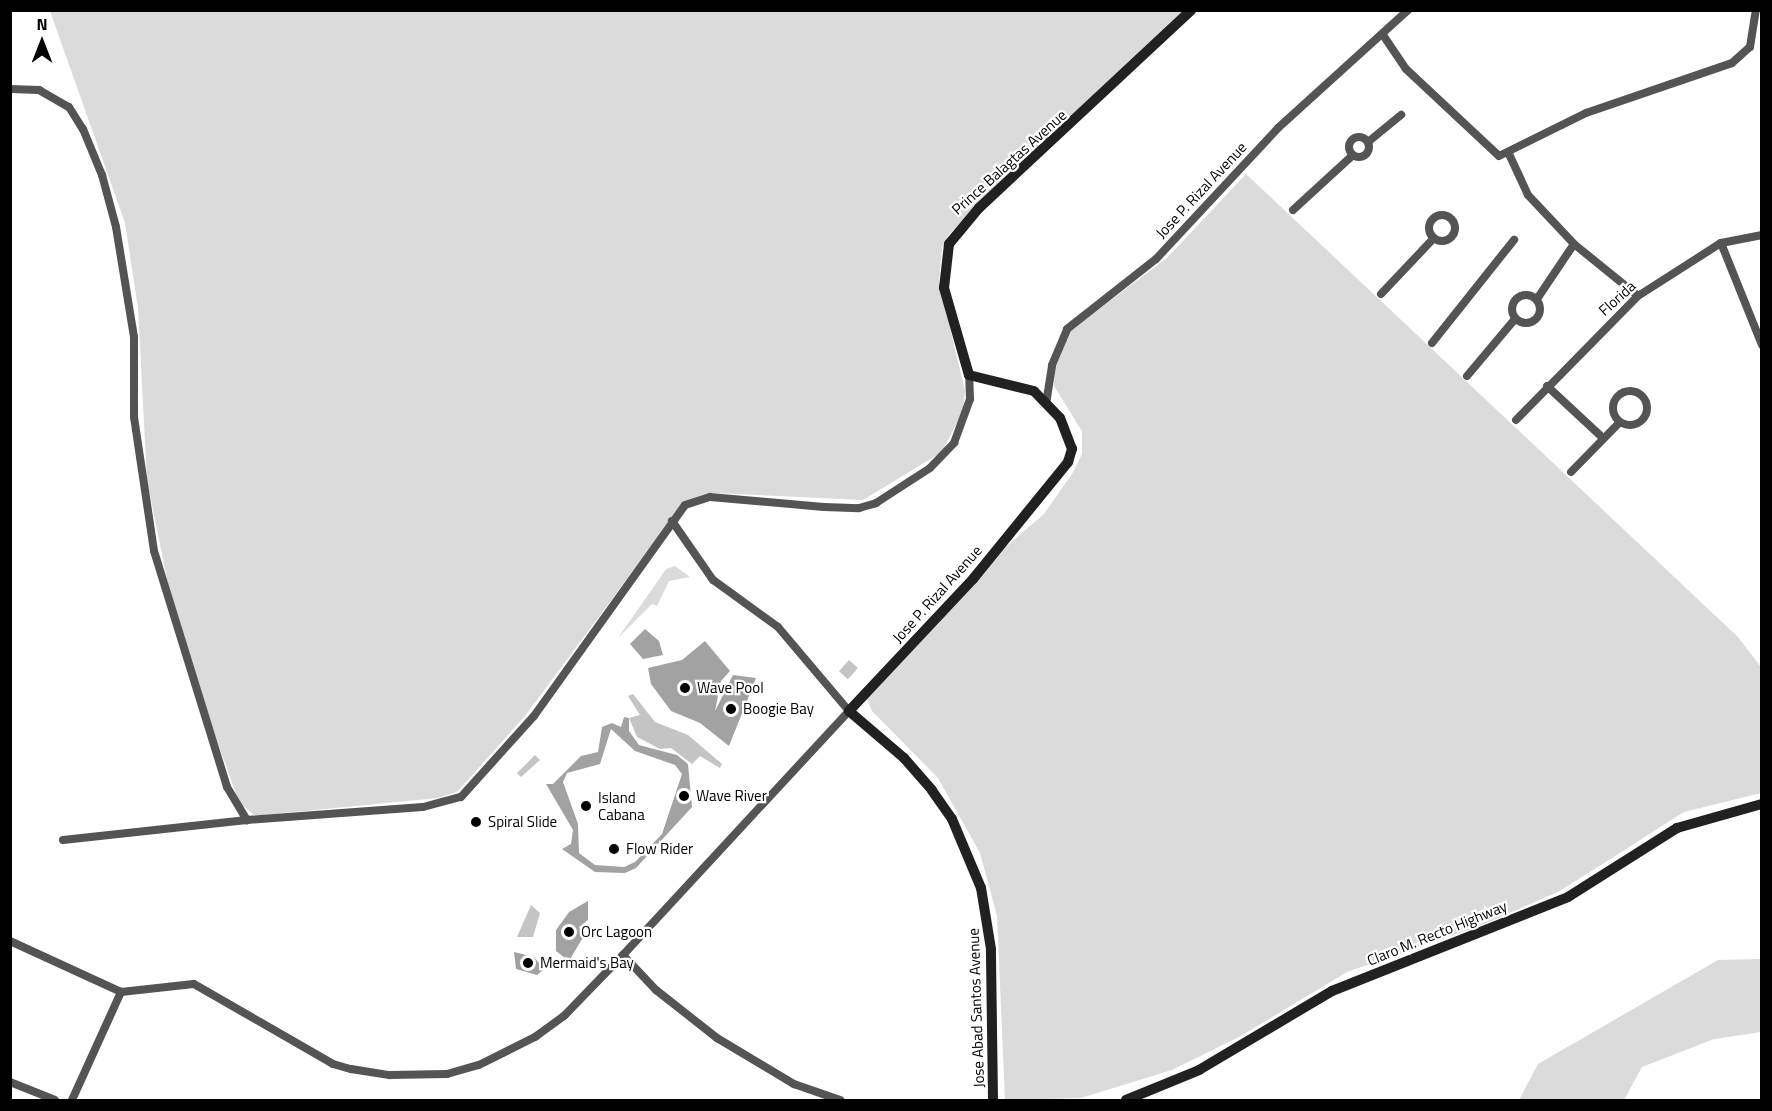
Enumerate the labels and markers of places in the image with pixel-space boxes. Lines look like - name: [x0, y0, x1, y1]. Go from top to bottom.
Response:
- place label: Wave Pool: [697, 679, 764, 697]
- marker: Wave Pool: [678, 681, 692, 695]
- place label: Boogie Bay: [743, 700, 814, 718]
- marker: Boogie Bay: [724, 702, 738, 716]
- place label: Wave River: [696, 787, 767, 805]
- place label: Island Cabana: [598, 788, 645, 823]
- marker: Wave River: [677, 789, 691, 803]
- marker: Island Cabana: [579, 799, 593, 813]
- place label: Spiral Slide: [488, 813, 557, 831]
- marker: Spiral Slide: [469, 815, 483, 829]
- place label: Flow Rider: [626, 840, 693, 858]
- marker: Flow Rider: [607, 842, 621, 856]
- place label: Orc Lagoon: [581, 923, 652, 941]
- marker: Orc Lagoon: [562, 925, 576, 939]
- place label: Mermaid's Bay: [540, 954, 634, 972]
- marker: Mermaid's Bay: [521, 956, 535, 970]

